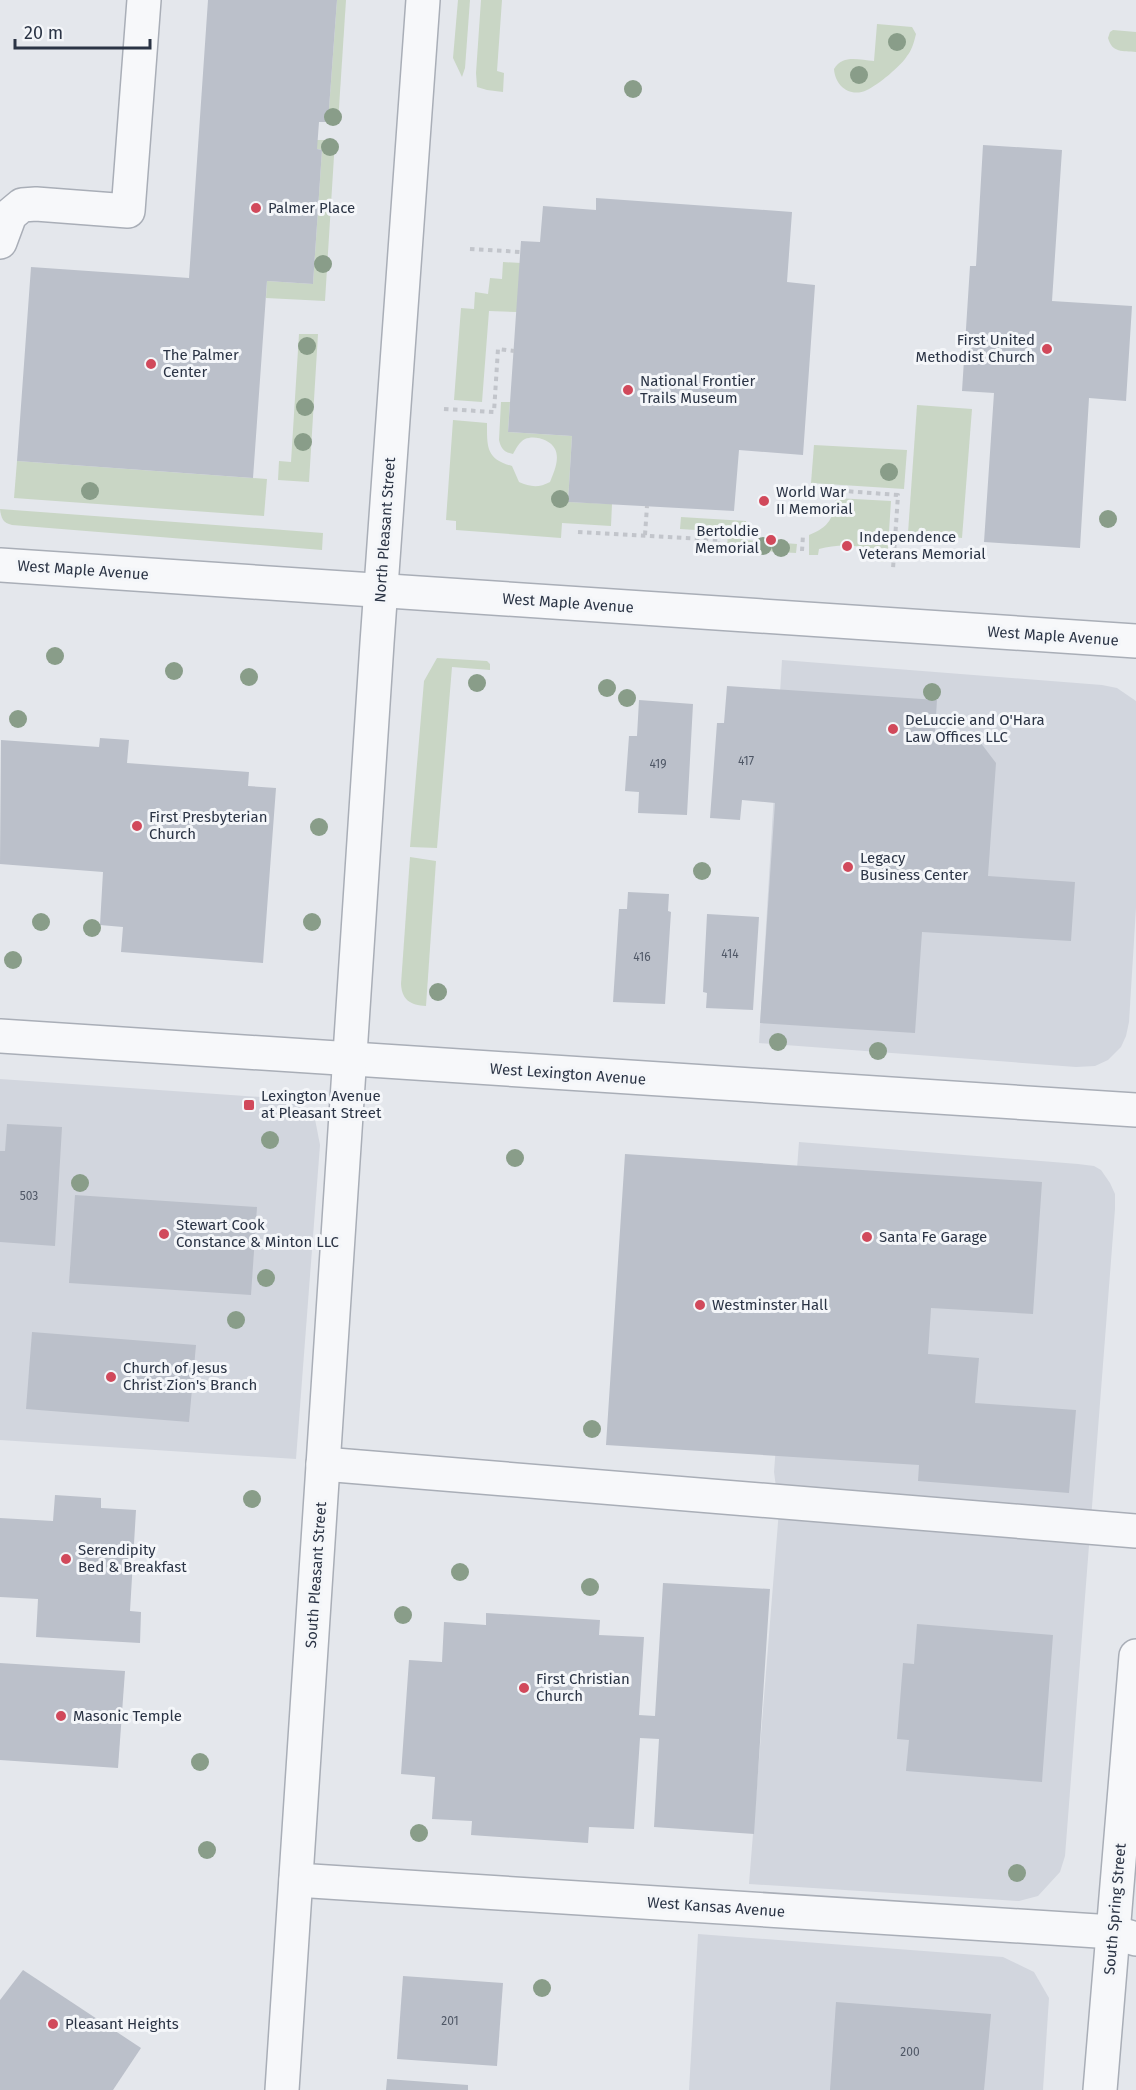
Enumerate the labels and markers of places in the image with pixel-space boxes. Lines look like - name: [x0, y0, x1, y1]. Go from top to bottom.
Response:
- place label: Palmer Place: [268, 199, 355, 217]
- marker: Palmer Place: [249, 201, 263, 215]
- place label: First United Methodist Church: [916, 331, 1035, 366]
- marker: First United Methodist Church: [1040, 342, 1054, 356]
- place label: The Palmer Center: [163, 346, 239, 381]
- marker: The Palmer Center: [144, 357, 158, 371]
- place label: National Frontier Trails Museum: [640, 372, 756, 407]
- marker: National Frontier Trails Museum: [621, 383, 635, 397]
- place label: World War II Memorial: [776, 483, 853, 518]
- marker: World War II Memorial: [757, 494, 771, 508]
- place label: Bertoldie Memorial: [695, 522, 760, 557]
- place label: Independence Veterans Memorial: [859, 528, 986, 563]
- marker: Bertoldie Memorial: [764, 533, 778, 547]
- marker: Independence Veterans Memorial: [840, 539, 854, 553]
- place label: DeLuccie and O'Hara Law Offices LLC: [905, 711, 1045, 746]
- marker: DeLuccie and O'Hara Law Offices LLC: [886, 722, 900, 736]
- place label: First Presbyterian Church: [149, 808, 268, 843]
- marker: First Presbyterian Church: [130, 819, 144, 833]
- place label: Legacy Business Center: [860, 849, 968, 884]
- marker: Legacy Business Center: [841, 860, 855, 874]
- place label: Lexington Avenue at Pleasant Street: [261, 1087, 382, 1122]
- marker: Lexington Avenue at Pleasant Street: [242, 1098, 256, 1112]
- place label: Stewart Cook Constance & Minton LLC: [176, 1216, 340, 1251]
- marker: Stewart Cook Constance & Minton LLC: [157, 1227, 171, 1241]
- place label: Santa Fe Garage: [879, 1228, 987, 1246]
- marker: Santa Fe Garage: [860, 1230, 874, 1244]
- place label: Westminster Hall: [712, 1296, 828, 1314]
- marker: Westminster Hall: [693, 1298, 707, 1312]
- place label: Church of Jesus Christ Zion's Branch: [123, 1359, 257, 1394]
- marker: Church of Jesus Christ Zion's Branch: [104, 1370, 118, 1384]
- place label: Serendipity Bed & Breakfast: [78, 1541, 187, 1576]
- marker: Serendipity Bed & Breakfast: [59, 1552, 73, 1566]
- place label: First Christian Church: [536, 1670, 630, 1705]
- marker: First Christian Church: [517, 1681, 531, 1695]
- place label: Masonic Temple: [73, 1707, 182, 1725]
- marker: Masonic Temple: [54, 1709, 68, 1723]
- place label: Pleasant Heights: [65, 2015, 179, 2033]
- marker: Pleasant Heights: [46, 2017, 60, 2031]

